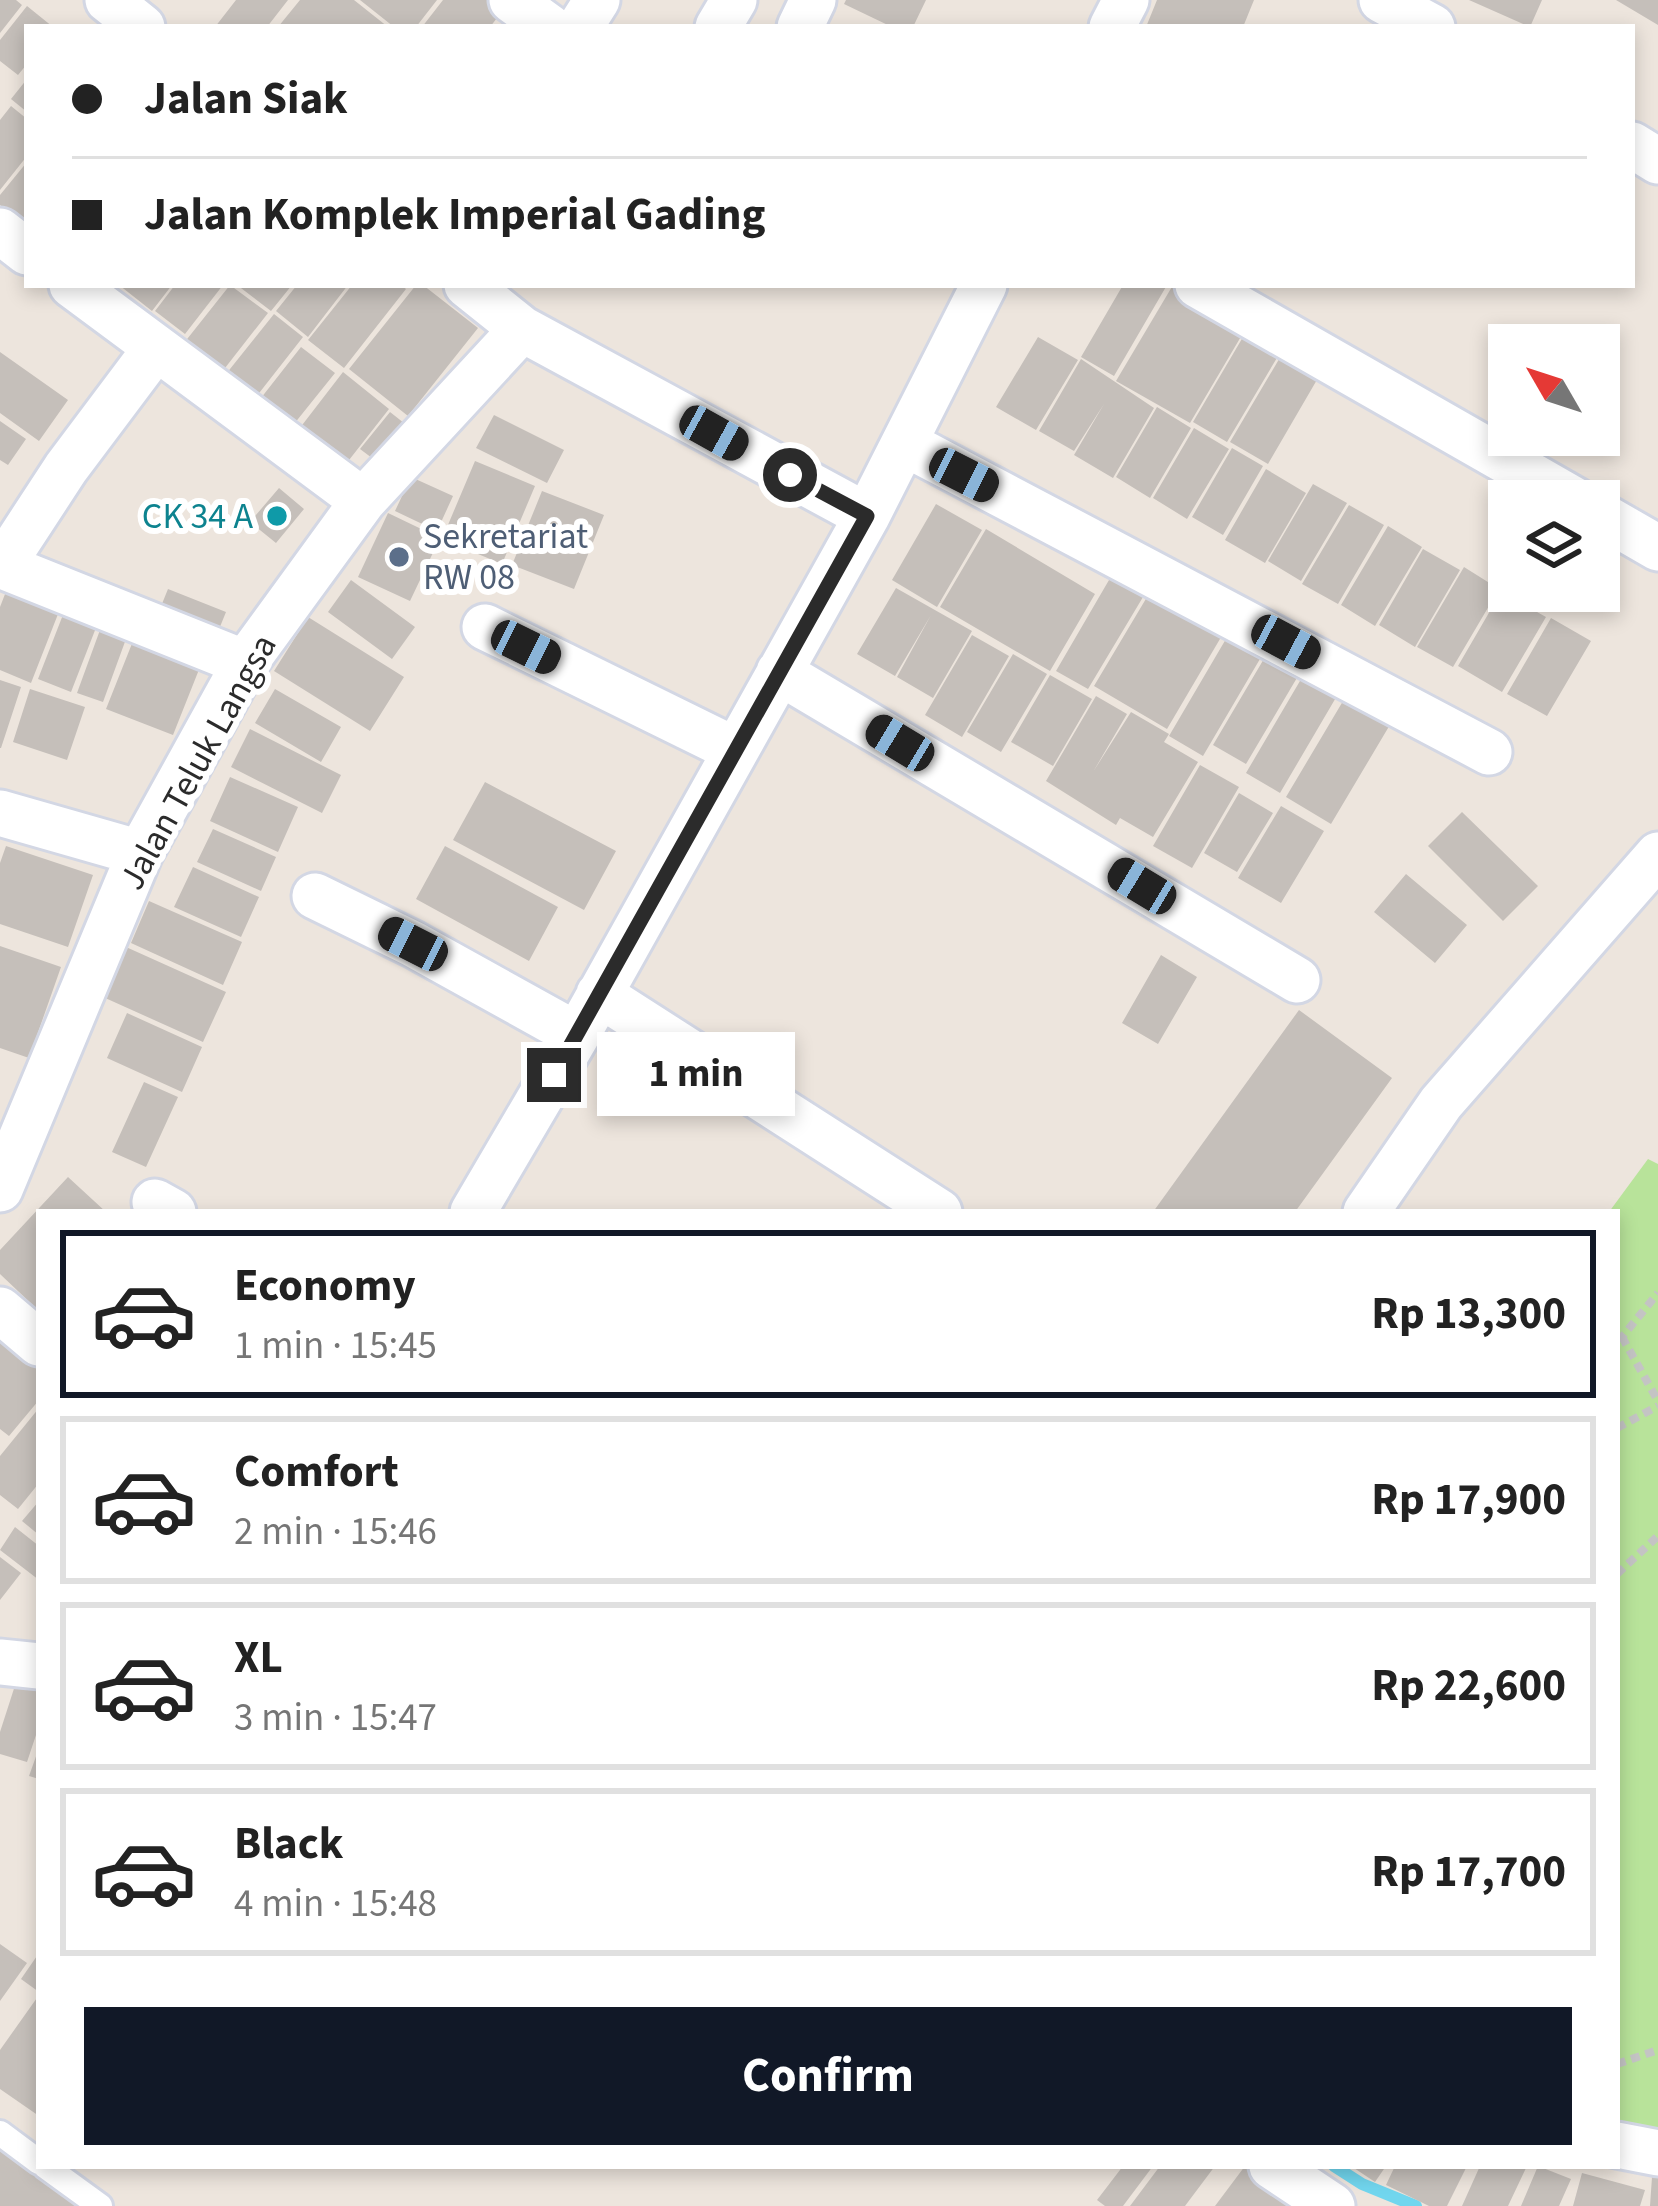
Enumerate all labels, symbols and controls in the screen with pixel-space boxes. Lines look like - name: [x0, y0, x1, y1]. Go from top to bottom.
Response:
- text: Jalan Siak: [144, 67, 348, 131]
- text: Jalan Komplek Imperial Gading: [144, 183, 766, 247]
- north arrow: [1488, 324, 1620, 456]
- map controls: [1488, 324, 1620, 612]
- car: [674, 400, 754, 466]
- car: [924, 443, 1004, 507]
- route start: [763, 448, 817, 502]
- button: layers: [1488, 480, 1620, 612]
- place label: CK 34 A: [142, 491, 253, 542]
- marker: CK 34 A: [264, 503, 290, 529]
- place label: Sekretariat RW 08: [423, 511, 588, 603]
- marker: Sekretariat RW 08: [386, 544, 412, 570]
- car: [1246, 609, 1326, 675]
- car: [486, 615, 566, 679]
- street label: Jalan Teluk Langsa: [107, 625, 289, 899]
- car: [860, 709, 940, 777]
- car: [1102, 852, 1182, 920]
- car: [373, 912, 453, 976]
- callout: 1 min: [596, 1033, 794, 1117]
- text: 1 min: [649, 1046, 743, 1102]
- route end: [527, 1048, 581, 1102]
- text: Economy: [234, 1254, 416, 1318]
- icon: car: [90, 1260, 198, 1368]
- text: Rp 13,300: [1371, 1282, 1566, 1346]
- text: 1 min · 15:45: [234, 1318, 437, 1374]
- text: Comfort: [234, 1440, 399, 1504]
- icon: car: [90, 1446, 198, 1554]
- text: Rp 17,900: [1371, 1468, 1566, 1532]
- text: 2 min · 15:46: [234, 1504, 437, 1560]
- text: XL: [234, 1626, 283, 1690]
- icon: car: [90, 1632, 198, 1740]
- text: Rp 22,600: [1371, 1654, 1566, 1718]
- text: 3 min · 15:47: [234, 1690, 437, 1746]
- text: Black: [234, 1812, 344, 1876]
- icon: car: [90, 1818, 198, 1926]
- text: Rp 17,700: [1371, 1840, 1566, 1904]
- text: 4 min · 15:48: [234, 1876, 437, 1932]
- button: Confirm: [84, 2007, 1572, 2145]

